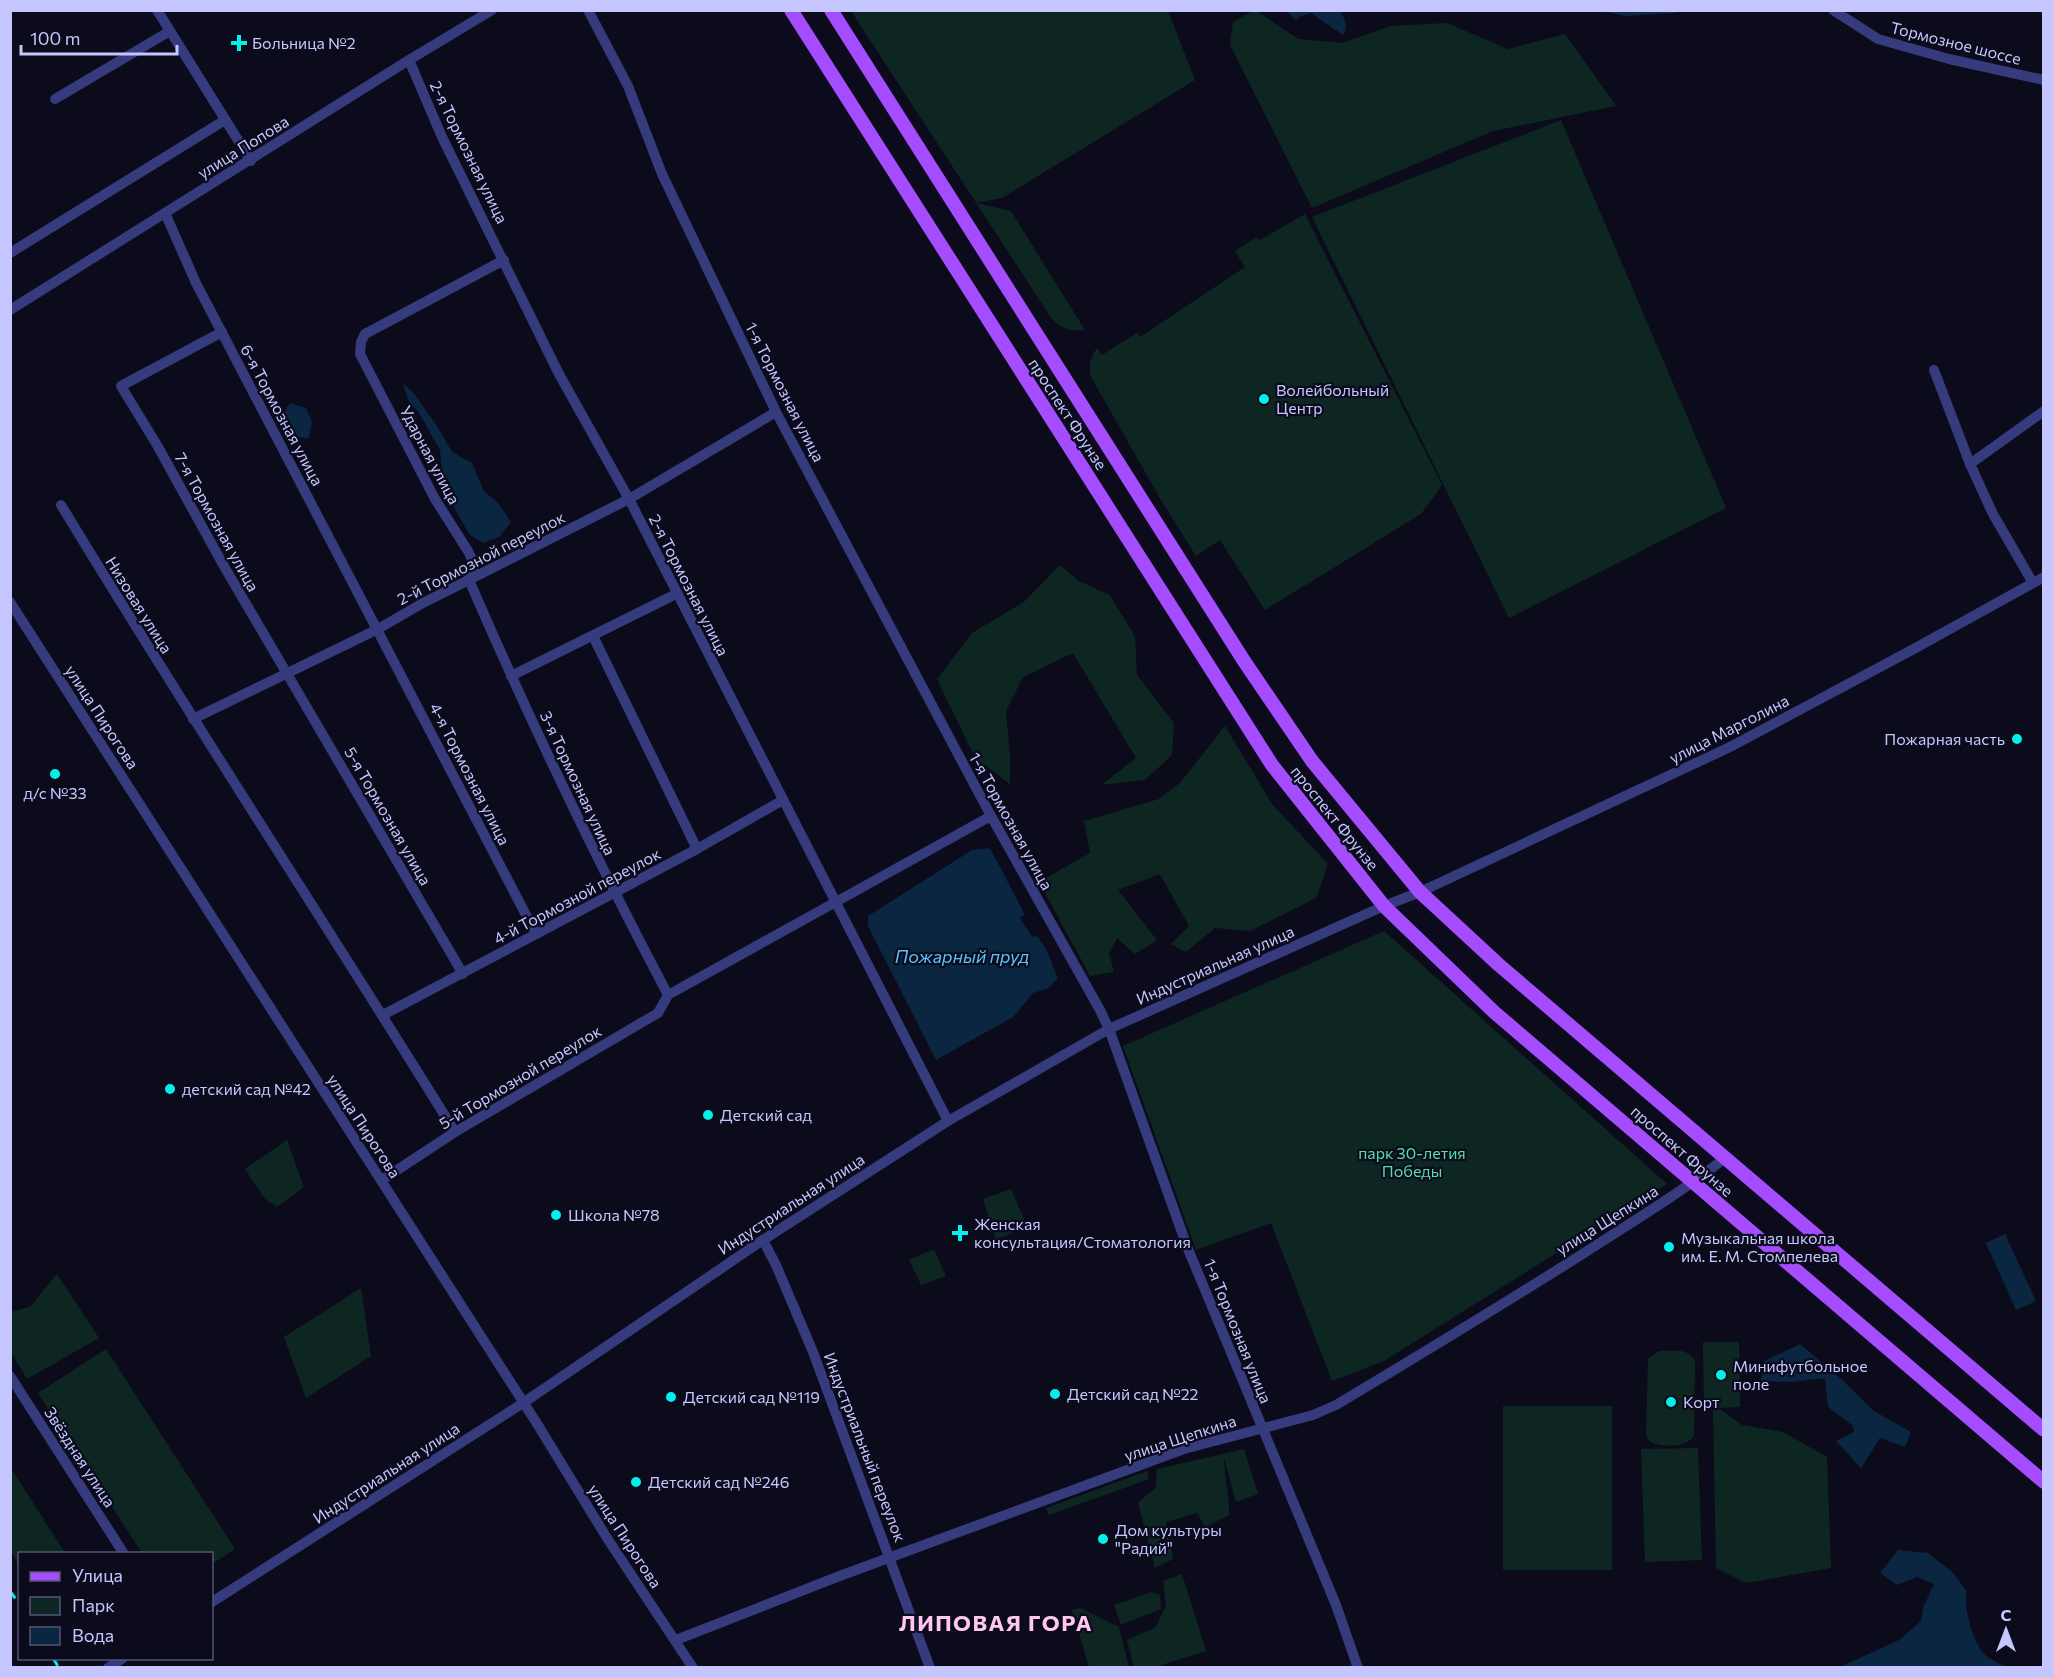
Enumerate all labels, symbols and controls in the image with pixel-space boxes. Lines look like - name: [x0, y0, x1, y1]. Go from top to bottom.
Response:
- street label: Тормозное шоссе: [1889, 17, 2023, 68]
- scale bar: [21, 18, 177, 56]
- text: 100 m: [30, 27, 80, 49]
- place label: Больница №2: [252, 33, 356, 52]
- marker: Больница №2: [230, 34, 248, 52]
- street label: 2-я Тормозная улица: [427, 77, 512, 226]
- street label: улица Попова: [194, 111, 292, 182]
- street label: 1-я Тормозная улица: [742, 319, 829, 465]
- street label: 6-я Тормозная улица: [237, 341, 328, 489]
- street label: проспект Фрунзе: [1025, 354, 1112, 473]
- place label: Волейбольный Центр: [1276, 380, 1389, 417]
- marker: Волейбольный Центр: [1257, 392, 1271, 406]
- street label: Ударная улица: [396, 402, 464, 507]
- street label: 7-я Тормозная улица: [171, 449, 264, 595]
- street label: 2-й Тормозной переулок: [394, 507, 568, 608]
- street label: 2-я Тормозная улица: [645, 511, 733, 659]
- street label: Низовая улица: [102, 553, 177, 657]
- street label: улица Пирогова: [62, 661, 143, 772]
- street label: улица Марголина: [1666, 690, 1792, 767]
- street label: 4-я Тормозная улица: [426, 699, 515, 848]
- street label: 3-я Тормозная улица: [537, 708, 620, 858]
- place label: Пожарная часть: [1884, 729, 2005, 748]
- marker: Пожарная часть: [2010, 732, 2024, 746]
- street label: 5-я Тормозная улица: [341, 743, 436, 888]
- street label: 1-я Тормозная улица: [966, 749, 1057, 893]
- street label: проспект Фрунзе: [1287, 762, 1383, 874]
- marker: д/с №33: [48, 767, 62, 781]
- place label: д/с №33: [23, 783, 87, 802]
- street label: 4-й Тормозной переулок: [490, 843, 664, 948]
- street label: Индустриальная улица: [1133, 921, 1297, 1008]
- water label: Пожарный пруд: [895, 945, 1029, 967]
- street label: 5-й Тормозной переулок: [435, 1020, 605, 1133]
- street label: улица Пирогова: [324, 1070, 405, 1181]
- place label: детский сад №42: [182, 1079, 311, 1098]
- marker: детский сад №42: [163, 1082, 177, 1096]
- street label: проспект Фрунзе: [1627, 1101, 1737, 1200]
- place label: Детский сад: [720, 1105, 812, 1124]
- marker: Детский сад: [701, 1108, 715, 1122]
- park label: парк 30-летия Победы: [1358, 1143, 1466, 1180]
- street label: Индустриальная улица: [714, 1149, 868, 1258]
- street label: улица Щепкина: [1552, 1181, 1661, 1259]
- place label: Школа №78: [568, 1205, 660, 1224]
- marker: Школа №78: [549, 1208, 563, 1222]
- place label: Женская консультация/Стоматология: [974, 1214, 1191, 1251]
- marker: Женская консультация/Стоматология: [951, 1224, 969, 1242]
- place label: Музыкальная школа им. Е. М. Стомпелева: [1681, 1228, 1838, 1265]
- marker: Музыкальная школа им. Е. М. Стомпелева: [1662, 1240, 1676, 1254]
- street label: 1-я Тормозная улица: [1201, 1256, 1276, 1406]
- street label: Индустриальный переулок: [821, 1349, 911, 1545]
- place label: Минифутбольное поле: [1733, 1356, 1868, 1393]
- marker: Минифутбольное поле: [1714, 1368, 1728, 1382]
- place label: Детский сад №22: [1067, 1384, 1199, 1403]
- place label: Детский сад №119: [683, 1387, 820, 1406]
- marker: Детский сад №22: [1048, 1387, 1062, 1401]
- marker: Детский сад №119: [664, 1390, 678, 1404]
- place label: Корт: [1683, 1392, 1720, 1411]
- marker: Корт: [1664, 1395, 1678, 1409]
- street label: Звёздная улица: [41, 1403, 120, 1510]
- street label: улица Щепкина: [1121, 1410, 1238, 1465]
- street label: Индустриальная улица: [309, 1418, 463, 1527]
- place label: Детский сад №246: [648, 1472, 790, 1491]
- marker: Детский сад №246: [629, 1475, 643, 1489]
- street label: улица Пирогова: [585, 1480, 666, 1591]
- place label: Дом культуры "Радий": [1115, 1520, 1222, 1557]
- marker: Дом культуры "Радий": [1096, 1532, 1110, 1546]
- legend: [18, 1552, 213, 1660]
- text: Улица: [72, 1564, 123, 1586]
- text: Парк: [72, 1594, 115, 1616]
- north arrow: [1976, 1600, 2036, 1660]
- text: С: [2001, 1605, 2012, 1624]
- district label: ЛИПОВАЯ ГОРА: [899, 1609, 1093, 1636]
- text: Вода: [72, 1624, 114, 1646]

